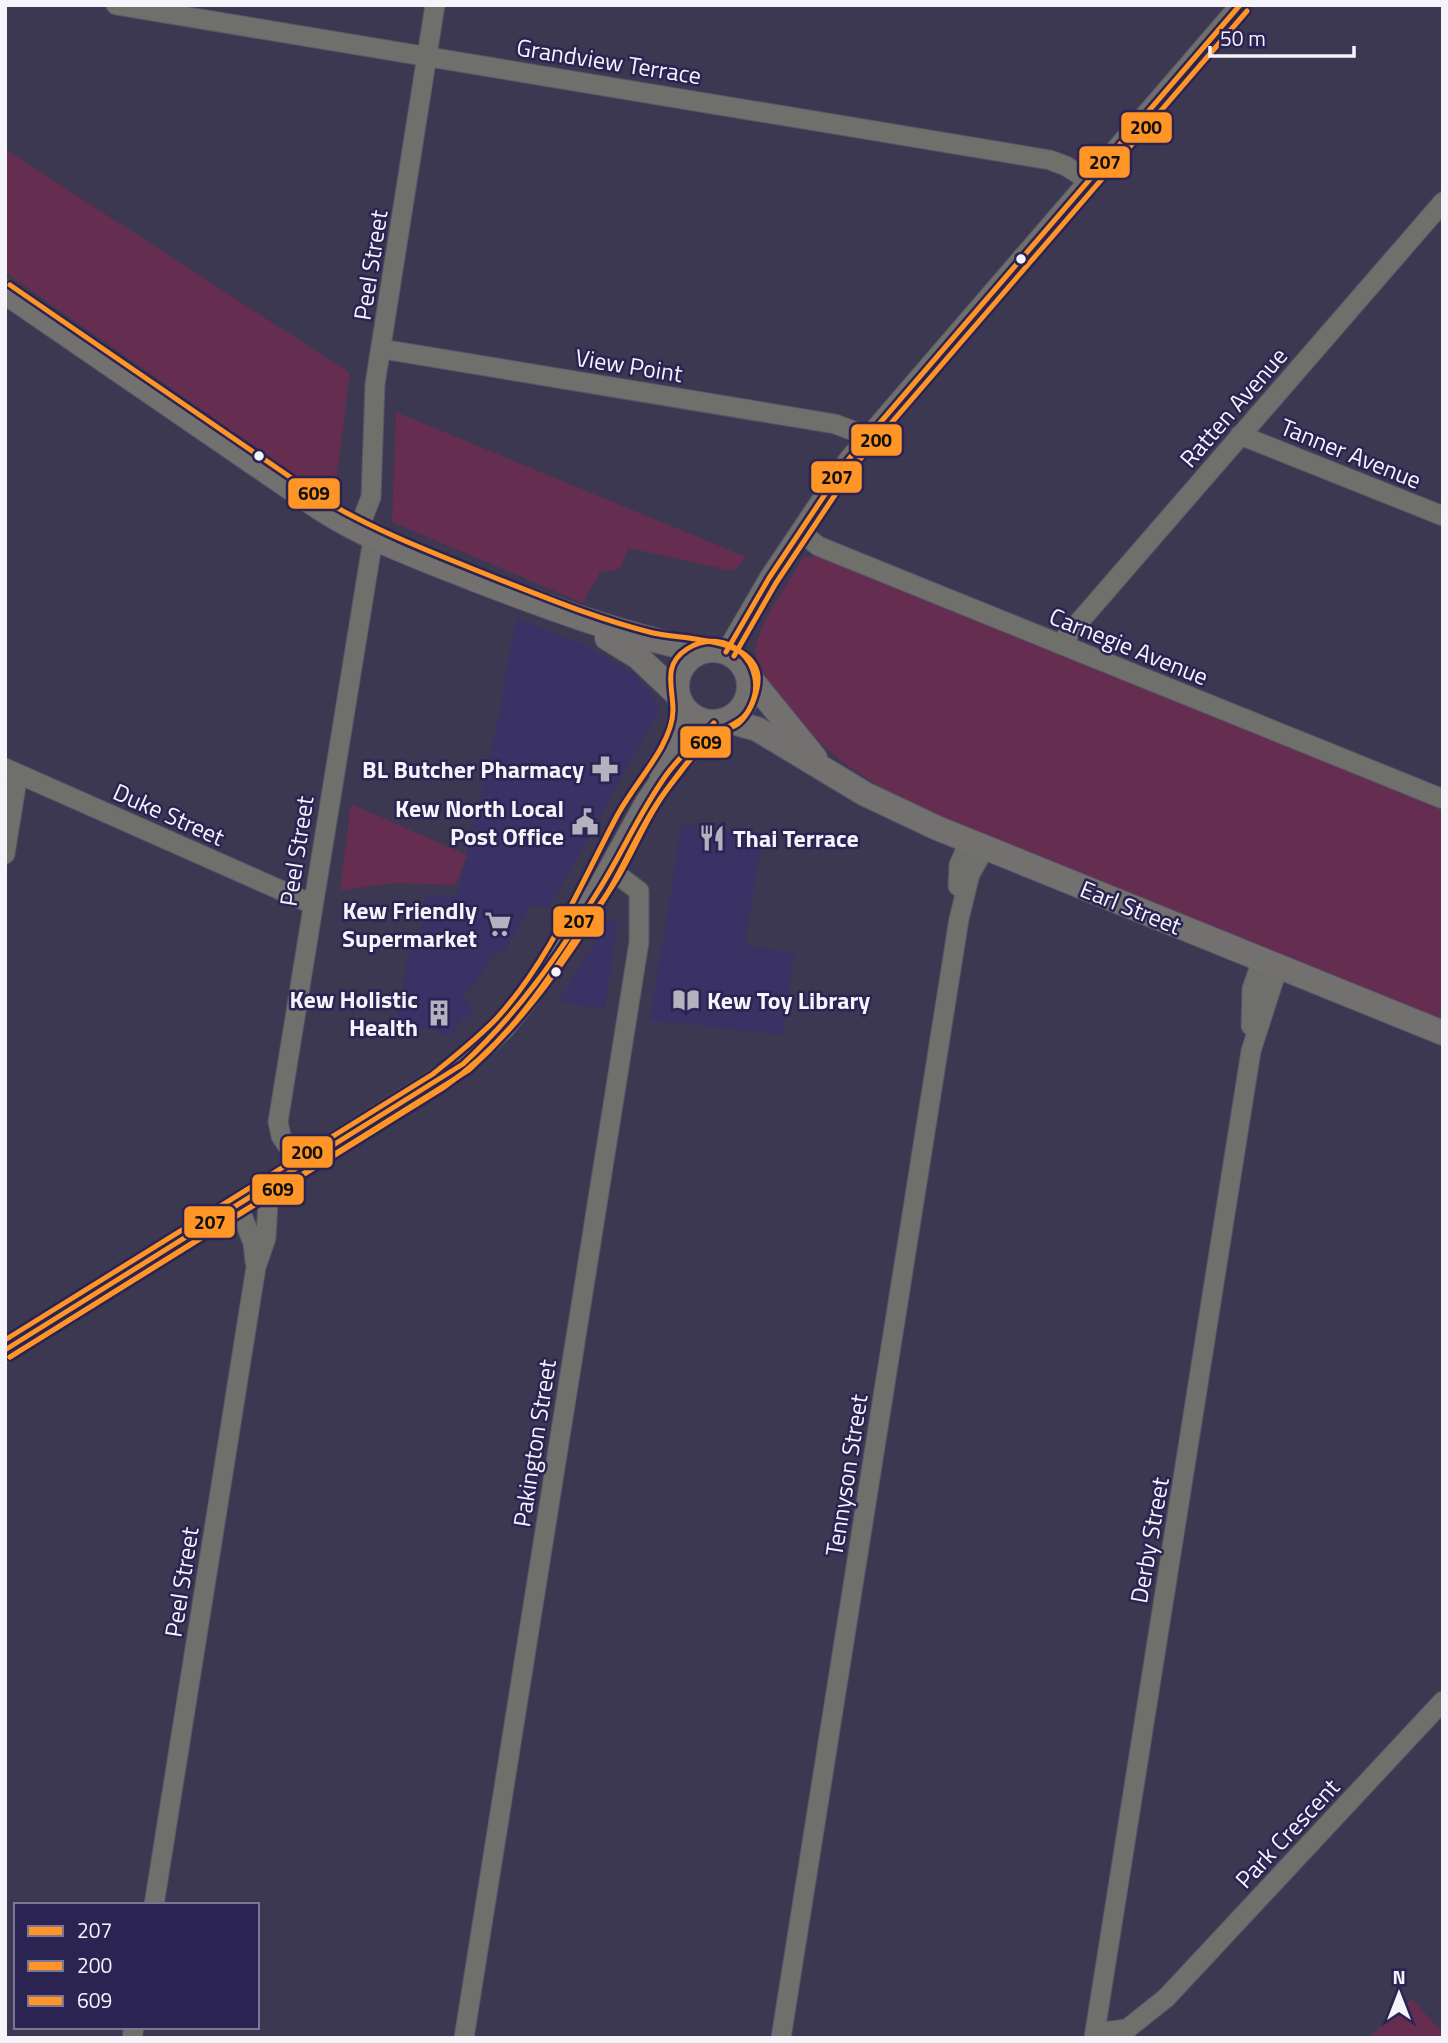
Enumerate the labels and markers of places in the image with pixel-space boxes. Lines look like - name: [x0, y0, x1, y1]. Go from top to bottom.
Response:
- unlabelled marker: [1014, 252, 1028, 266]
- unlabelled marker: [252, 449, 266, 463]
- place label: BL Butcher Pharmacy: [362, 751, 584, 787]
- pharmacy icon: BL Butcher Pharmacy: [590, 754, 620, 784]
- place label: Kew North Local Post Office: [395, 790, 564, 854]
- public building icon: Kew North Local Post Office: [570, 807, 600, 837]
- place label: Thai Terrace: [733, 820, 859, 856]
- restaurant icon: Thai Terrace: [697, 823, 727, 853]
- place label: Kew Friendly Supermarket: [342, 892, 477, 956]
- supermarket icon: Kew Friendly Supermarket: [483, 909, 513, 939]
- unlabelled marker: [549, 965, 563, 979]
- place label: Kew Holistic Health: [290, 981, 418, 1045]
- place label: Kew Toy Library: [707, 982, 870, 1018]
- library icon: Kew Toy Library: [671, 985, 701, 1015]
- building icon: Kew Holistic Health: [424, 998, 454, 1028]

